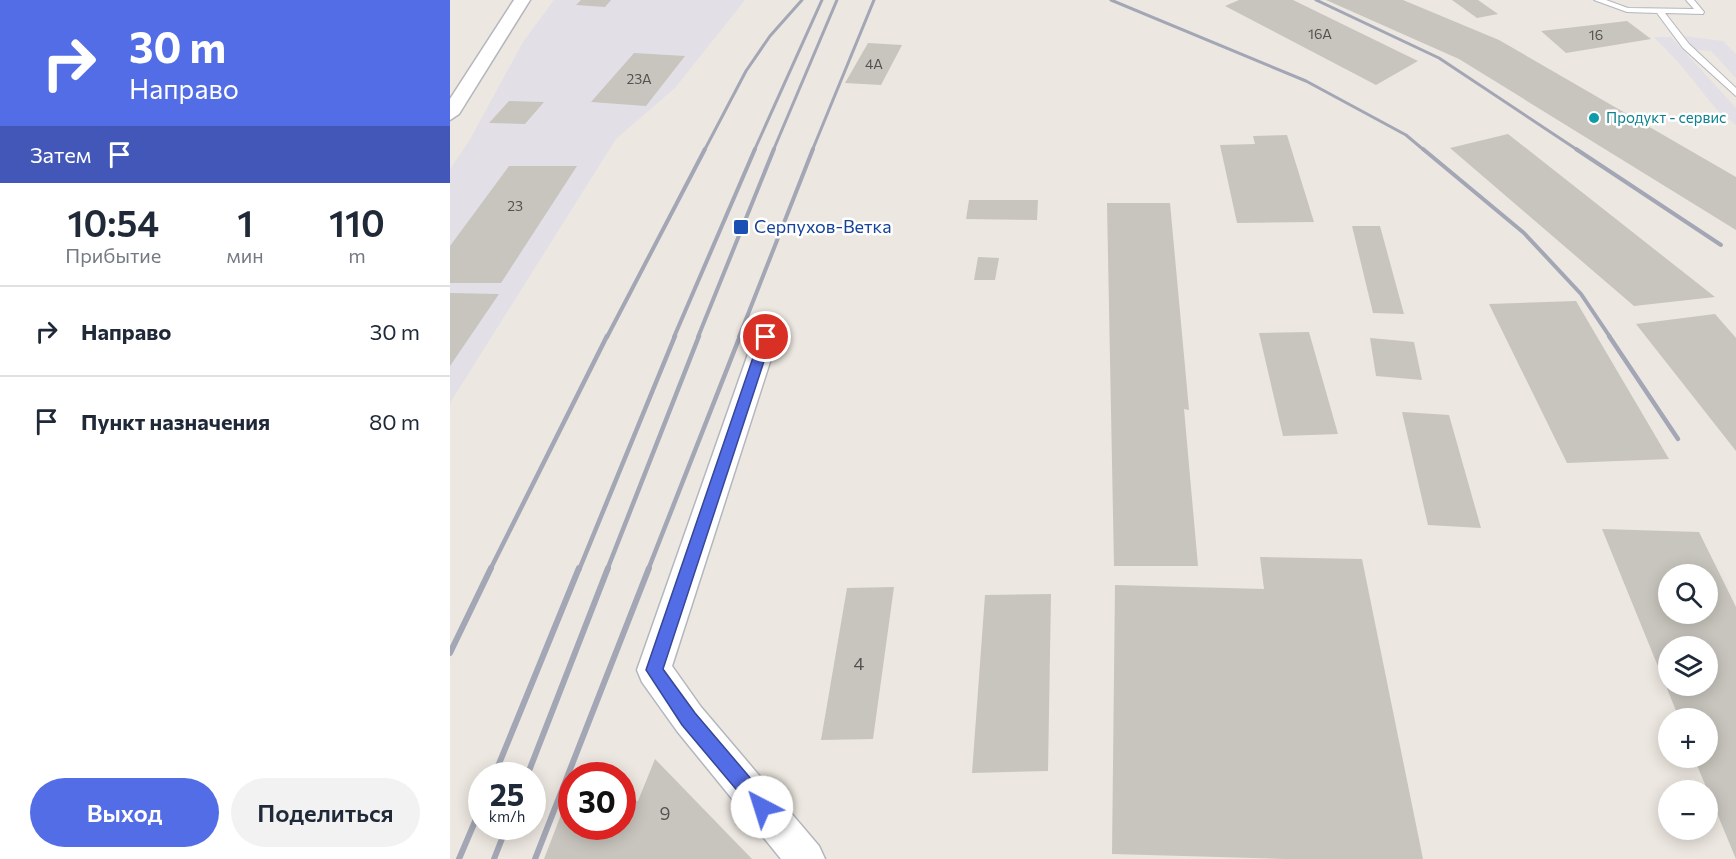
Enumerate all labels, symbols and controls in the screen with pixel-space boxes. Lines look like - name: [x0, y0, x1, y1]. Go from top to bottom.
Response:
- text: 30 m: [129, 20, 226, 72]
- icon: right: [30, 24, 108, 102]
- house number: 16А: [1308, 25, 1332, 42]
- house number: 16: [1589, 26, 1603, 43]
- house number: 4А: [865, 55, 883, 72]
- house number: 23А: [626, 70, 652, 87]
- text: Направо: [129, 72, 239, 105]
- place label: Продукт - сервис: [1606, 108, 1727, 126]
- marker: Продукт - сервис: [1587, 111, 1601, 125]
- icon: arrive: [103, 138, 136, 171]
- text: Затем: [30, 141, 91, 168]
- house number: 23: [507, 197, 523, 214]
- text: 10:54: [67, 200, 159, 244]
- text: 1: [237, 200, 253, 244]
- text: 110: [329, 200, 385, 244]
- place label: Серпухов-Ветка: [754, 215, 892, 237]
- marker: Серпухов-Ветка: [732, 218, 750, 236]
- text: Прибытие: [65, 243, 161, 267]
- text: мин: [227, 243, 264, 267]
- text: m: [348, 243, 366, 267]
- pin: [740, 311, 791, 362]
- icon: right: [30, 315, 63, 348]
- text: Направо: [81, 318, 171, 345]
- text: 30 m: [370, 318, 420, 345]
- icon: arrive: [749, 320, 782, 353]
- icon: arrive: [30, 405, 63, 438]
- text: Пункт назначения: [81, 408, 270, 435]
- text: 80 m: [369, 408, 420, 435]
- map controls: [1658, 564, 1718, 840]
- button: search: [1658, 564, 1718, 624]
- button: layers: [1658, 636, 1718, 696]
- house number: 4: [854, 652, 865, 674]
- button: +: [1658, 708, 1718, 768]
- speed limit sign: 30: [558, 762, 636, 840]
- text: 25: [490, 775, 524, 812]
- position arrow: [730, 775, 794, 839]
- button: Выход: [30, 778, 219, 847]
- button: Поделиться: [231, 778, 420, 847]
- button: −: [1658, 780, 1718, 840]
- house number: 9: [660, 802, 670, 824]
- text: km/h: [489, 807, 525, 825]

